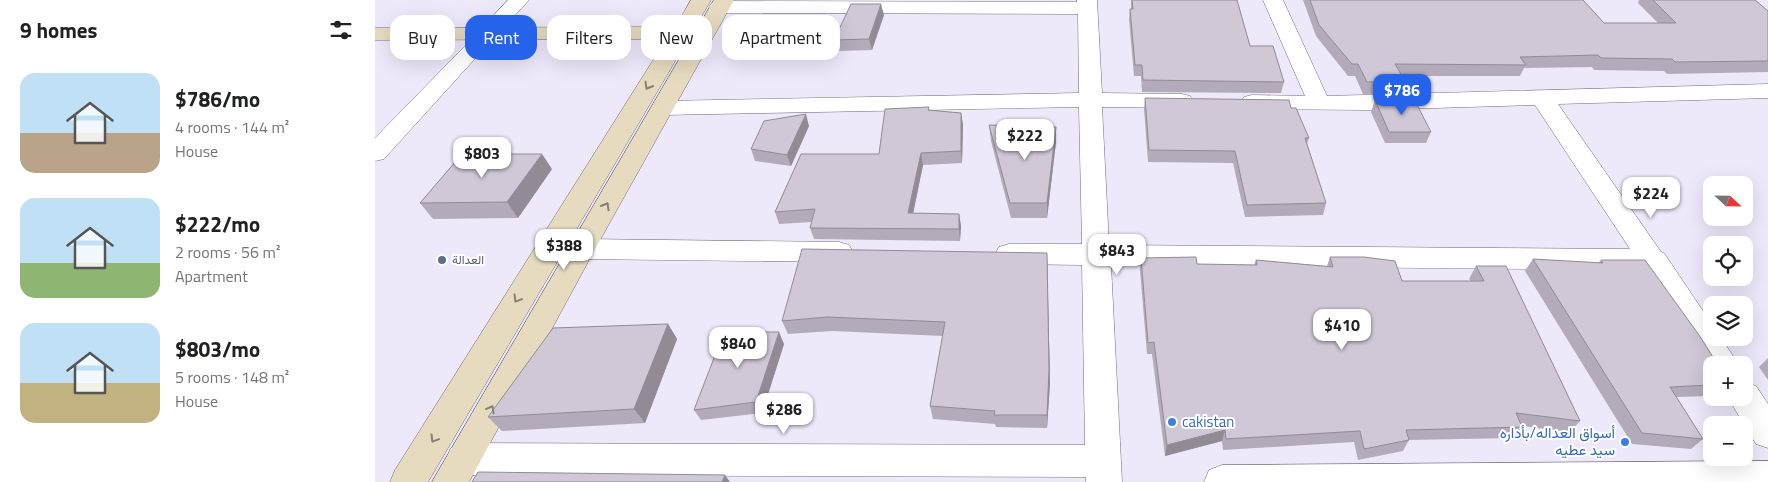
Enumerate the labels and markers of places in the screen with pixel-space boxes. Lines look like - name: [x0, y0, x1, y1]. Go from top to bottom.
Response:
- pin: $786: [1372, 74, 1432, 116]
- pin: $222: [995, 119, 1055, 161]
- pin: $803: [452, 136, 512, 179]
- pin: $224: [1621, 176, 1681, 219]
- pin: $388: [534, 228, 594, 271]
- pin: $843: [1087, 234, 1147, 276]
- place label: العدالة: [452, 250, 484, 269]
- marker: العدالة: [436, 254, 448, 266]
- pin: $410: [1312, 308, 1372, 351]
- pin: $840: [708, 326, 768, 369]
- pin: $286: [754, 392, 814, 435]
- place label: cakistan: [1182, 410, 1234, 433]
- marker: cakistan: [1166, 416, 1178, 428]
- place label: أسواق العداله/بأداره سيد عطيه: [1500, 421, 1616, 461]
- marker: أسواق العداله/بأداره سيد عطيه: [1619, 436, 1631, 448]

